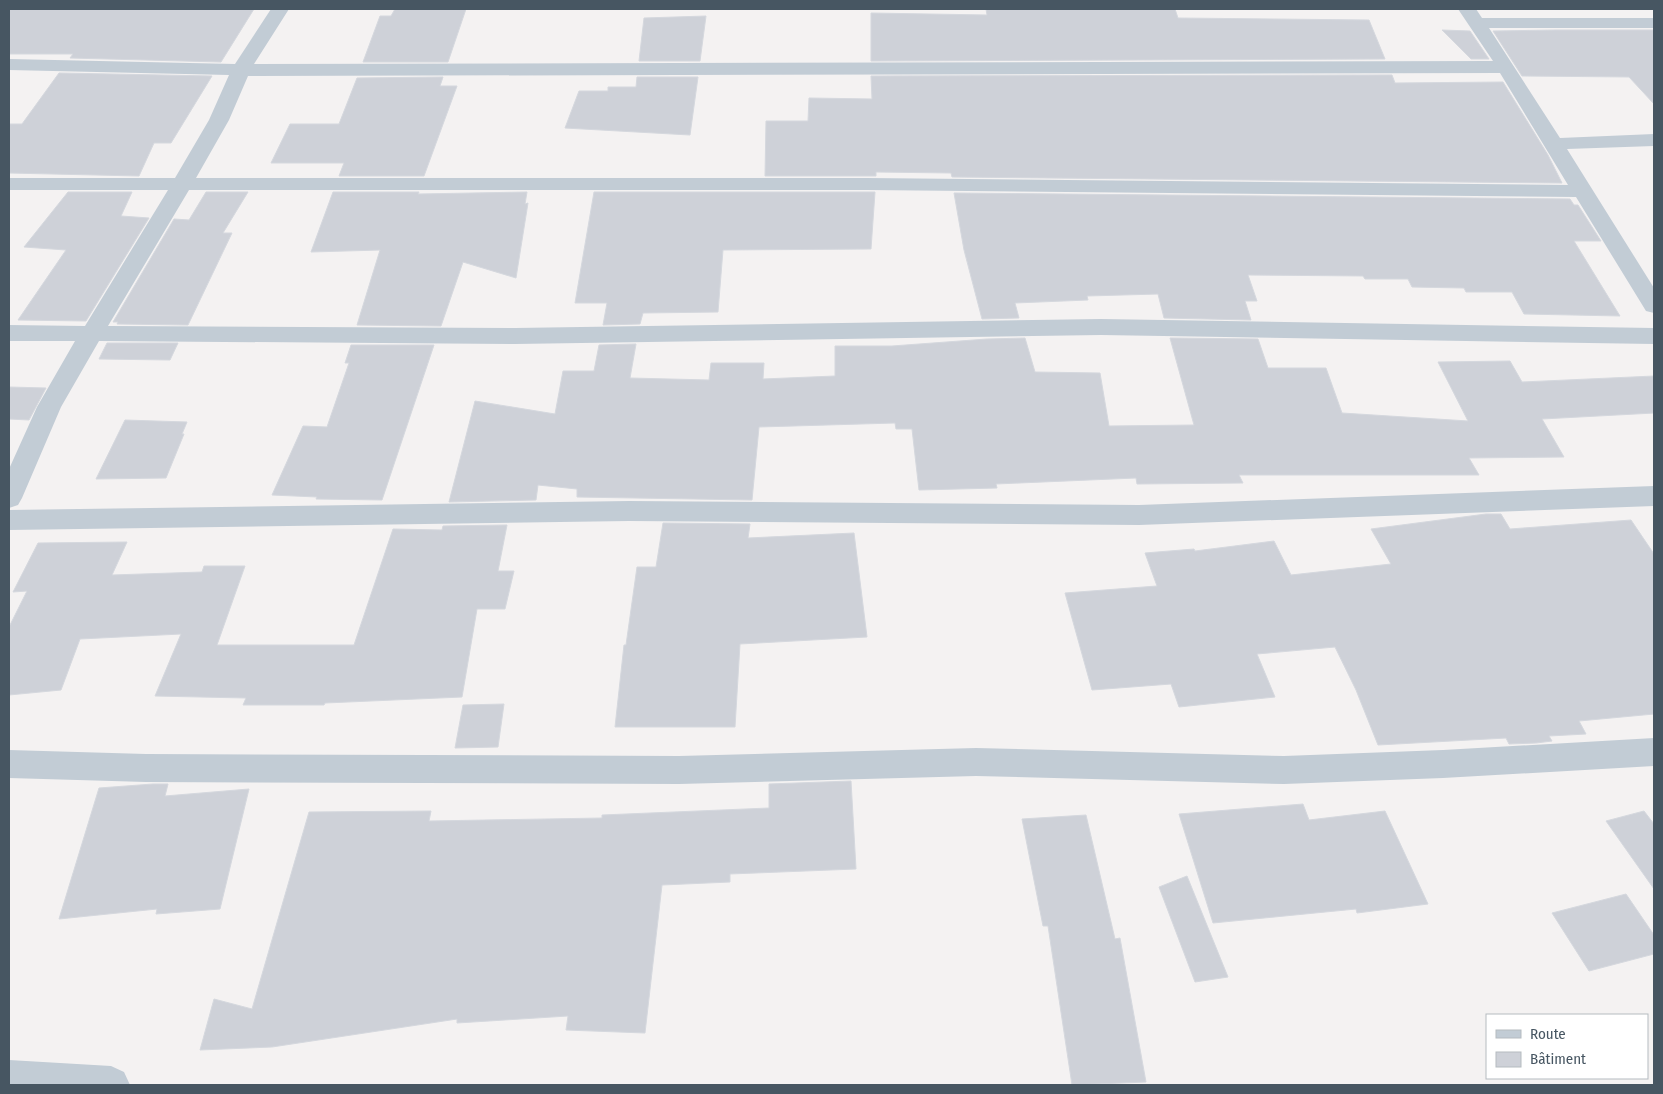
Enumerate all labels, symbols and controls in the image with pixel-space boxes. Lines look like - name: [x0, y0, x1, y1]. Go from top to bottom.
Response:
- legend: [1486, 1014, 1648, 1079]
- text: Route: [1530, 1025, 1566, 1043]
- text: Bâtiment: [1530, 1050, 1586, 1068]

